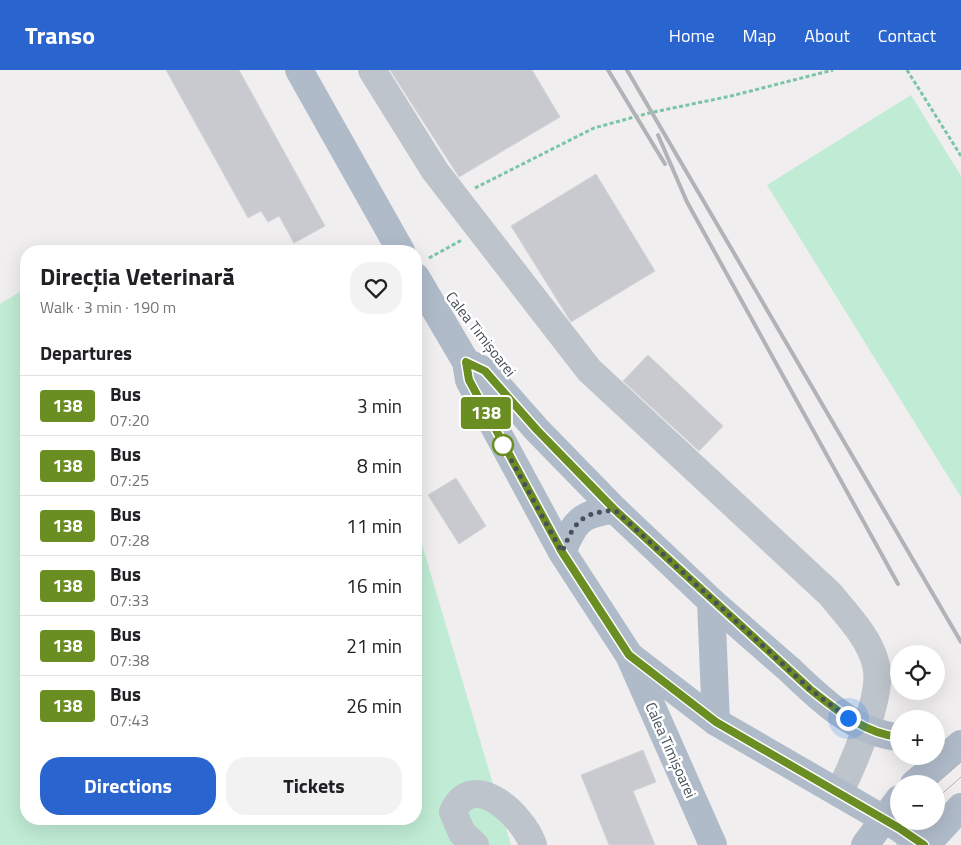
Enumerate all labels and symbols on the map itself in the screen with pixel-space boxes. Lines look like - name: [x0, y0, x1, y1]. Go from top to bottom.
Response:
- street label: Calea Timișoarei: [440, 286, 522, 382]
- line badge: 138: [457, 397, 515, 429]
- unlabelled marker: [492, 434, 514, 456]
- street label: Calea Timișoarei: [640, 698, 702, 802]
- your location: [836, 706, 861, 731]

